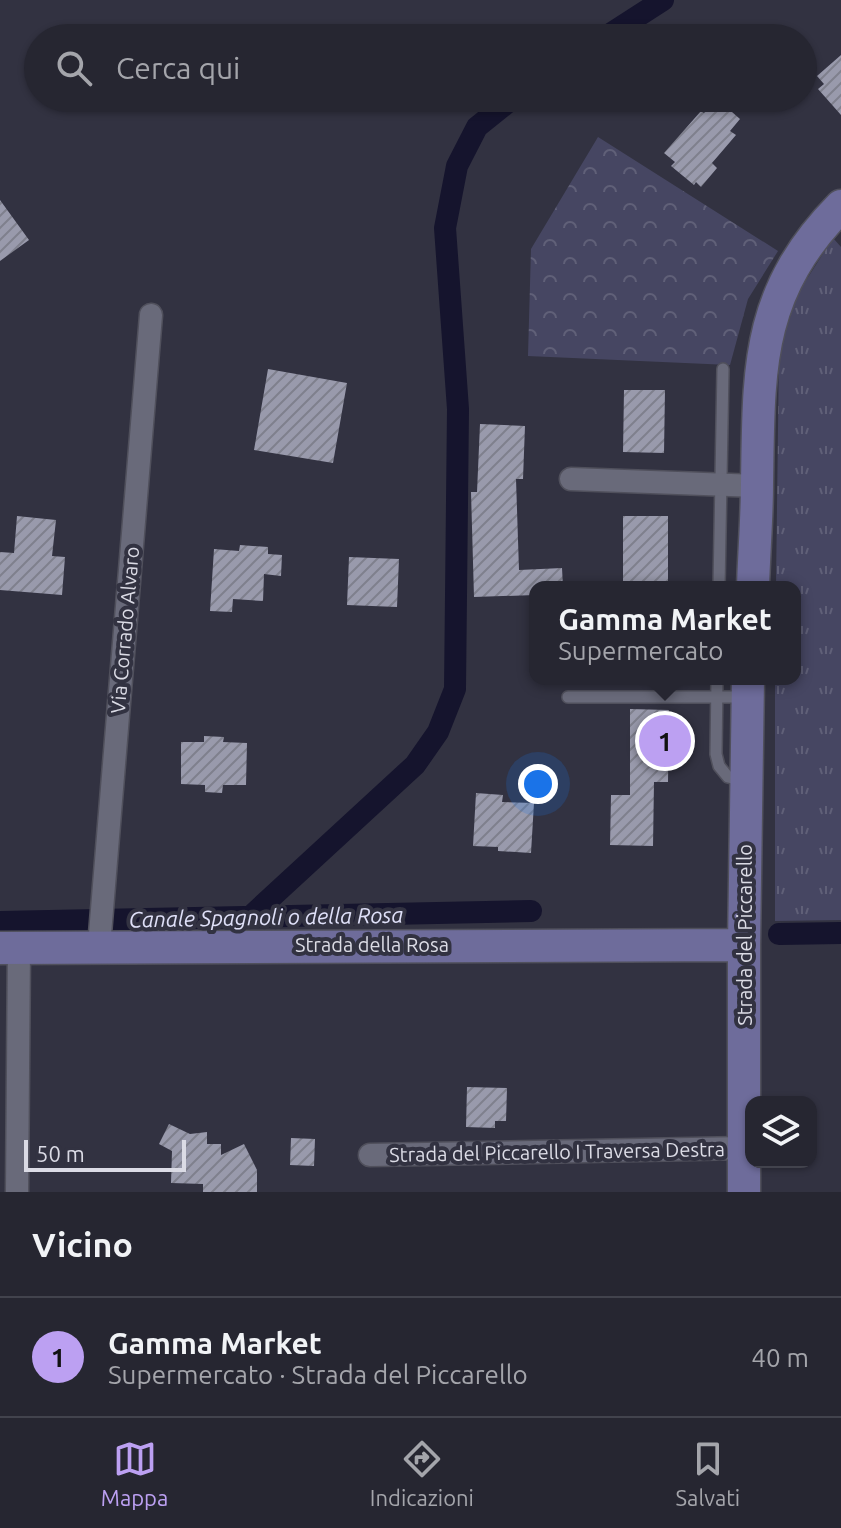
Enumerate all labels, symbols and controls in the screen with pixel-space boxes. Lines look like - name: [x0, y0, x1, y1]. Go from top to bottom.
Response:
- search box: [24, 24, 817, 112]
- icon: search: [52, 46, 96, 90]
- text: Cerca qui: [116, 51, 240, 85]
- street label: Via Corrado Alvaro: [106, 545, 143, 715]
- popup: [529, 581, 801, 685]
- text: Gamma Market: [558, 602, 772, 636]
- text: Supermercato: [558, 636, 723, 665]
- pin: 1: [639, 711, 691, 771]
- your location: [518, 764, 558, 804]
- street label: Strada del Piccarello: [733, 844, 756, 1026]
- water label: Canale Spagnoli o della Rosa: [128, 902, 404, 931]
- street label: Strada della Rosa: [295, 933, 449, 956]
- map controls: [745, 1096, 817, 1168]
- button: layers: [745, 1096, 817, 1168]
- scale bar: [24, 1136, 186, 1172]
- street label: Strada del Piccarello I Traversa Destra: [389, 1137, 725, 1166]
- text: 50 m: [36, 1141, 85, 1166]
- text: Vicino: [32, 1225, 133, 1263]
- text: Gamma Market: [108, 1326, 322, 1360]
- text: 1: [51, 1343, 65, 1372]
- text: 40 m: [751, 1343, 809, 1372]
- text: Supermercato · Strada del Piccarello: [108, 1360, 528, 1389]
- tab: Mappa: [101, 1437, 168, 1510]
- tab: Indicazioni: [370, 1437, 474, 1510]
- tab: Salvati: [676, 1437, 740, 1510]

